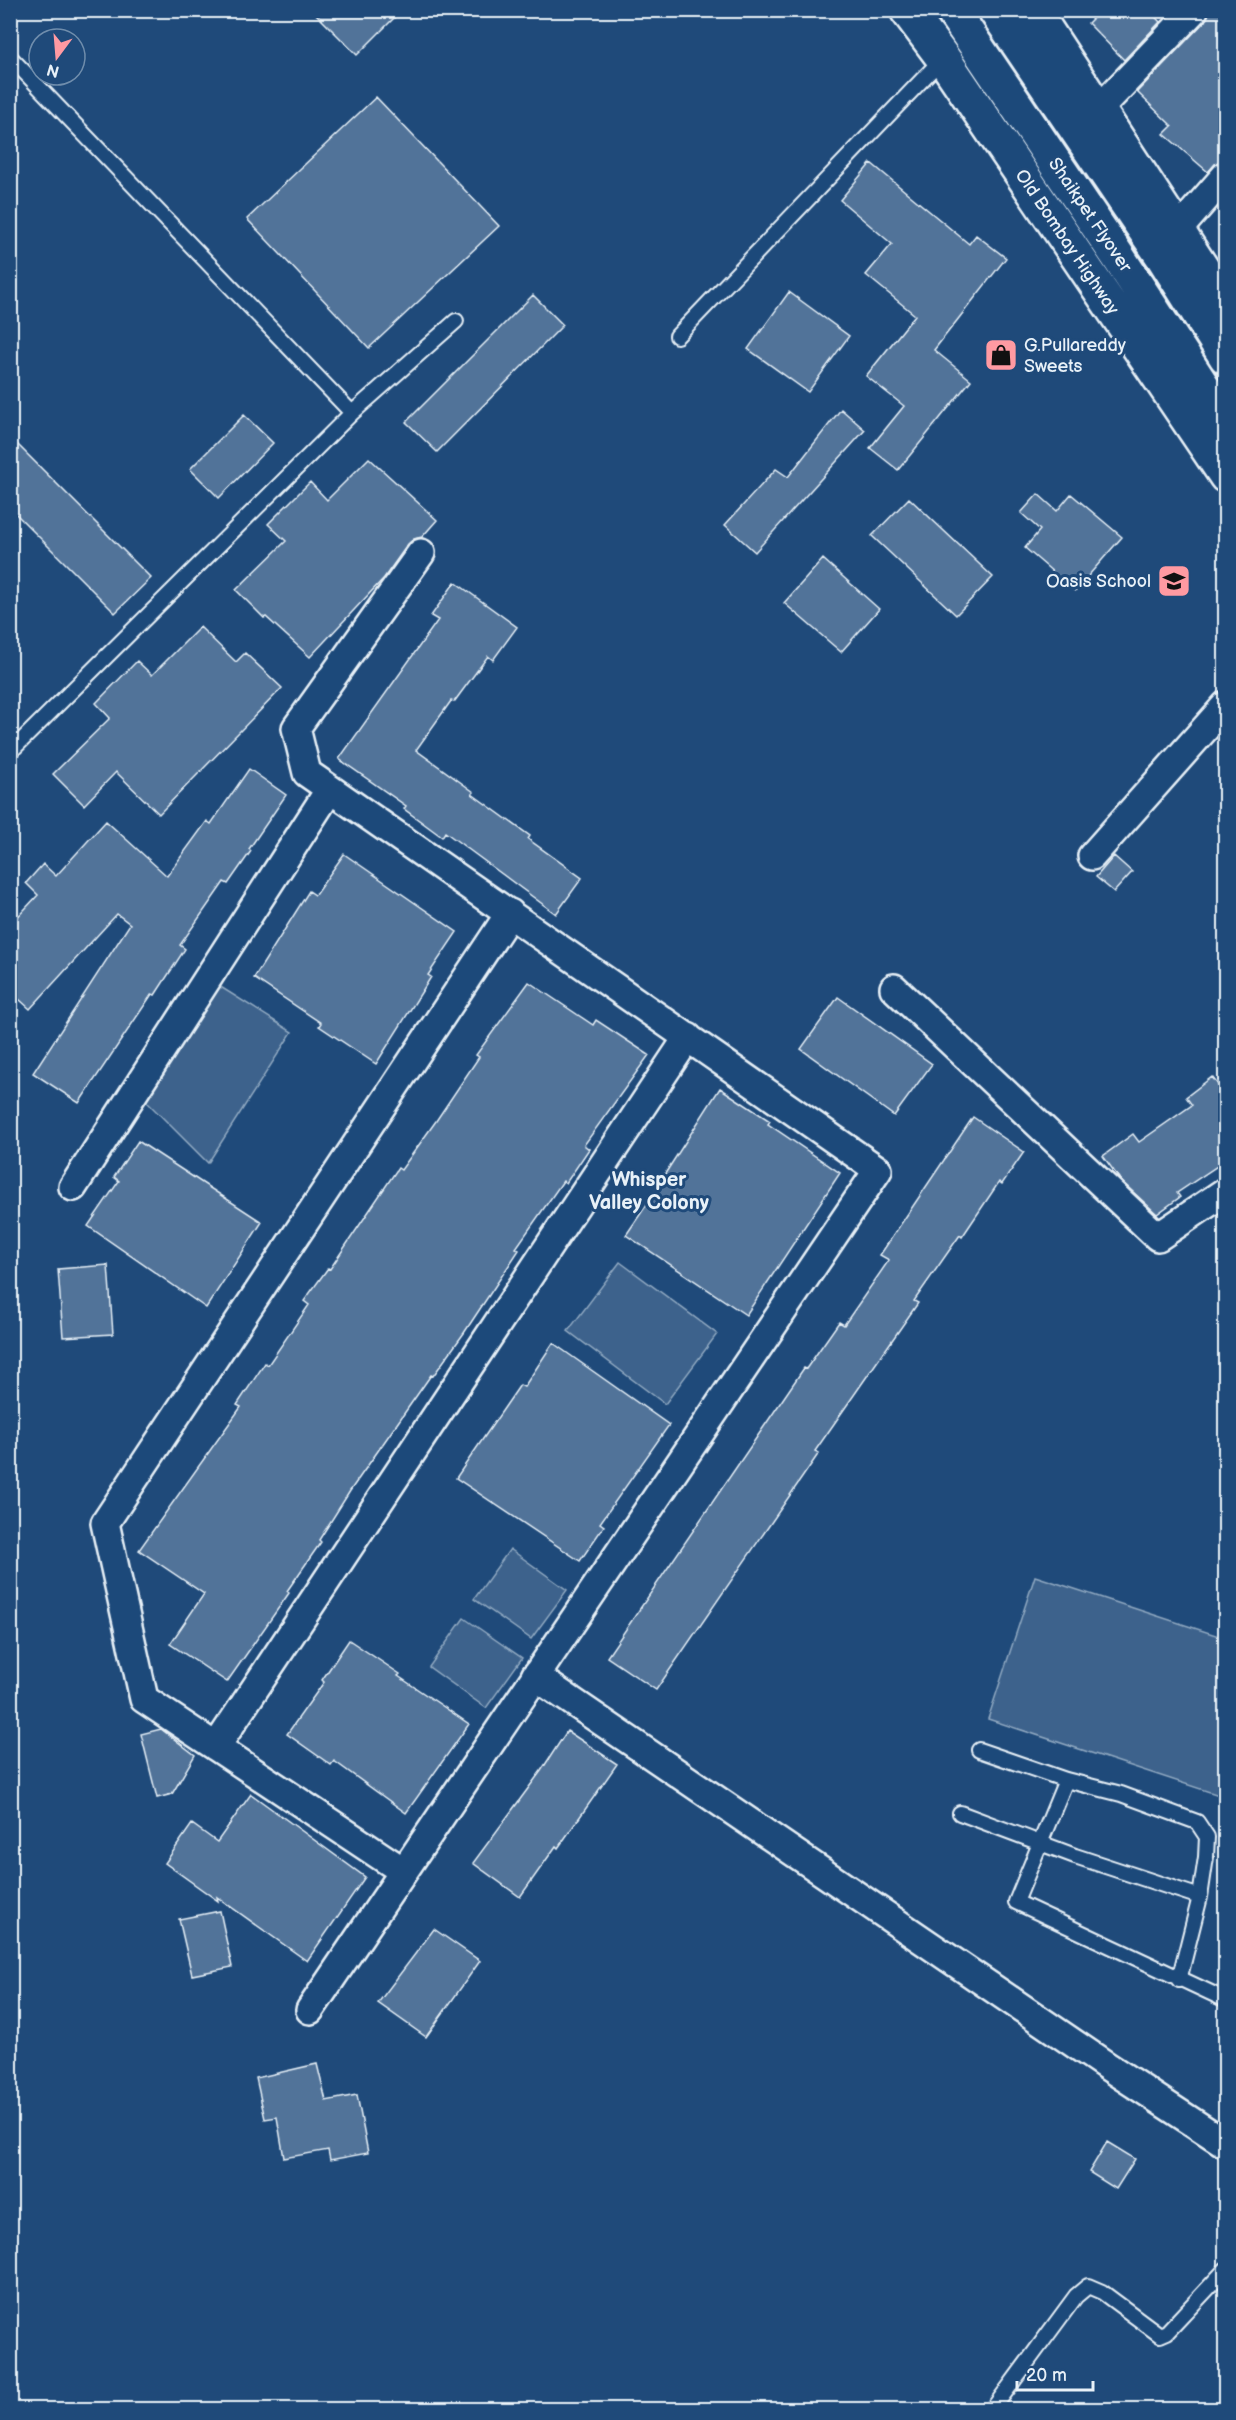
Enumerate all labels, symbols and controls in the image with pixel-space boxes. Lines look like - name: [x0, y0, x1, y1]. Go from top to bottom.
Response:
- north arrow: [27, 27, 87, 87]
- text: N: [45, 59, 62, 81]
- street label: Shaikpet Flyover: [1044, 154, 1136, 277]
- street label: Old Bombay Highway: [1011, 166, 1124, 319]
- place label: G.Pullareddy Sweets: [1024, 335, 1127, 377]
- shop icon: G.Pullareddy Sweets: [983, 337, 1019, 373]
- school or university icon: Oasis School: [1156, 563, 1192, 599]
- place label: Oasis School: [1046, 571, 1151, 592]
- district label: Whisper Valley Colony: [589, 1168, 710, 1215]
- scale bar: [1017, 2354, 1094, 2392]
- text: 20 m: [1026, 2365, 1067, 2386]

